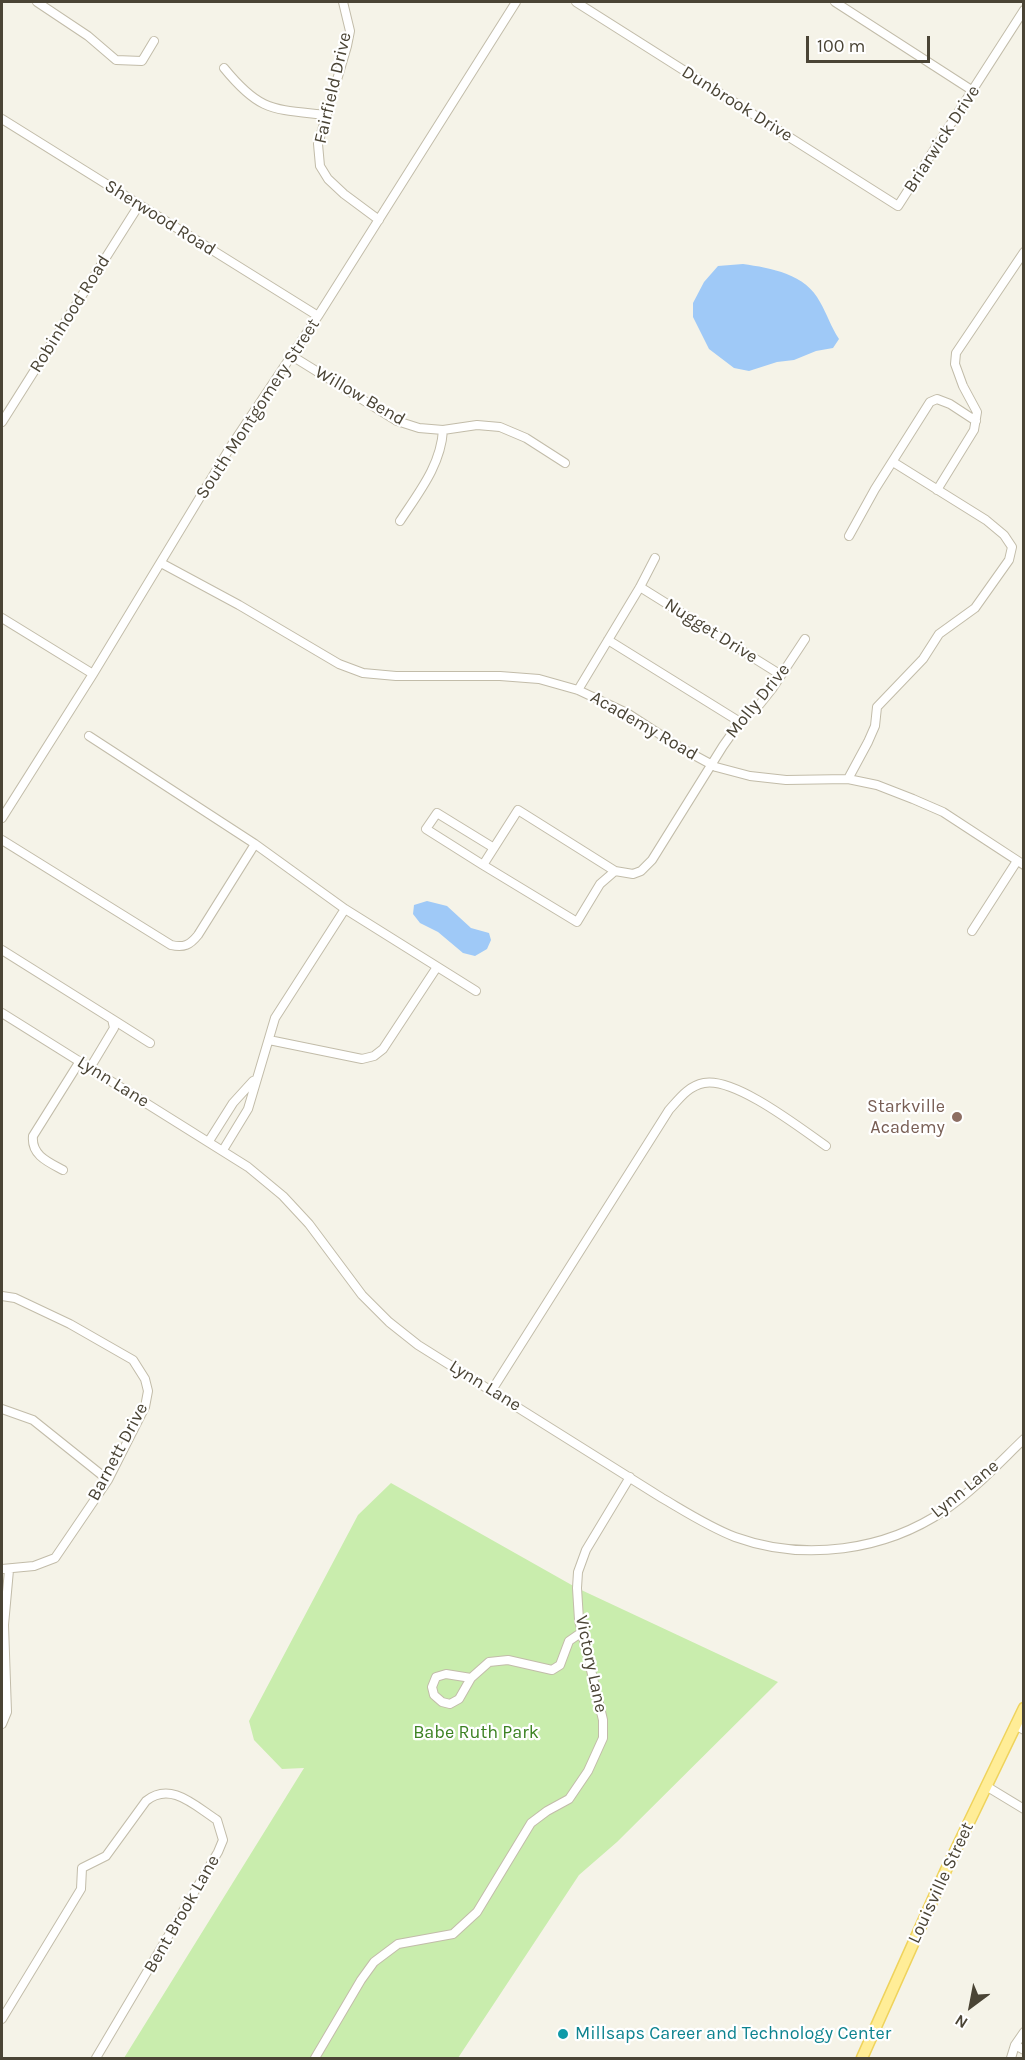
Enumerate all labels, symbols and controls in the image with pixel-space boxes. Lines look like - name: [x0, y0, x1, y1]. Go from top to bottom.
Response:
- scale bar: [809, 24, 934, 62]
- street label: Fairfield Drive: [310, 30, 356, 146]
- text: 100 m: [817, 35, 865, 57]
- street label: Dunbrook Drive: [677, 61, 797, 147]
- street label: Briarwick Drive: [899, 81, 985, 197]
- street label: Sherwood Road: [101, 175, 219, 261]
- street label: Robinhood Road: [25, 251, 115, 377]
- street label: South Montgomery Street: [192, 315, 324, 503]
- street label: Willow Bend: [311, 361, 409, 431]
- street label: Nugget Drive: [660, 594, 762, 668]
- street label: Molly Drive: [721, 659, 795, 743]
- street label: Academy Road: [586, 687, 702, 765]
- street label: Lynn Lane: [73, 1051, 153, 1113]
- place label: Starkville Academy: [867, 1096, 945, 1138]
- marker: Starkville Academy: [950, 1110, 964, 1124]
- street label: Lynn Lane: [445, 1355, 525, 1417]
- street label: Barnett Drive: [83, 1399, 153, 1505]
- street label: Lynn Lane: [927, 1455, 1003, 1523]
- street label: Victory Lane: [570, 1613, 612, 1715]
- park label: Babe Ruth Park: [413, 1722, 539, 1744]
- street label: Louisville Street: [903, 1819, 979, 1947]
- street label: Bent Brook Lane: [140, 1851, 224, 1977]
- north arrow: [941, 1976, 1001, 2036]
- text: N: [951, 2011, 971, 2033]
- place label: Millsaps Career and Technology Center: [575, 2023, 891, 2045]
- marker: Millsaps Career and Technology Center: [556, 2027, 570, 2041]

